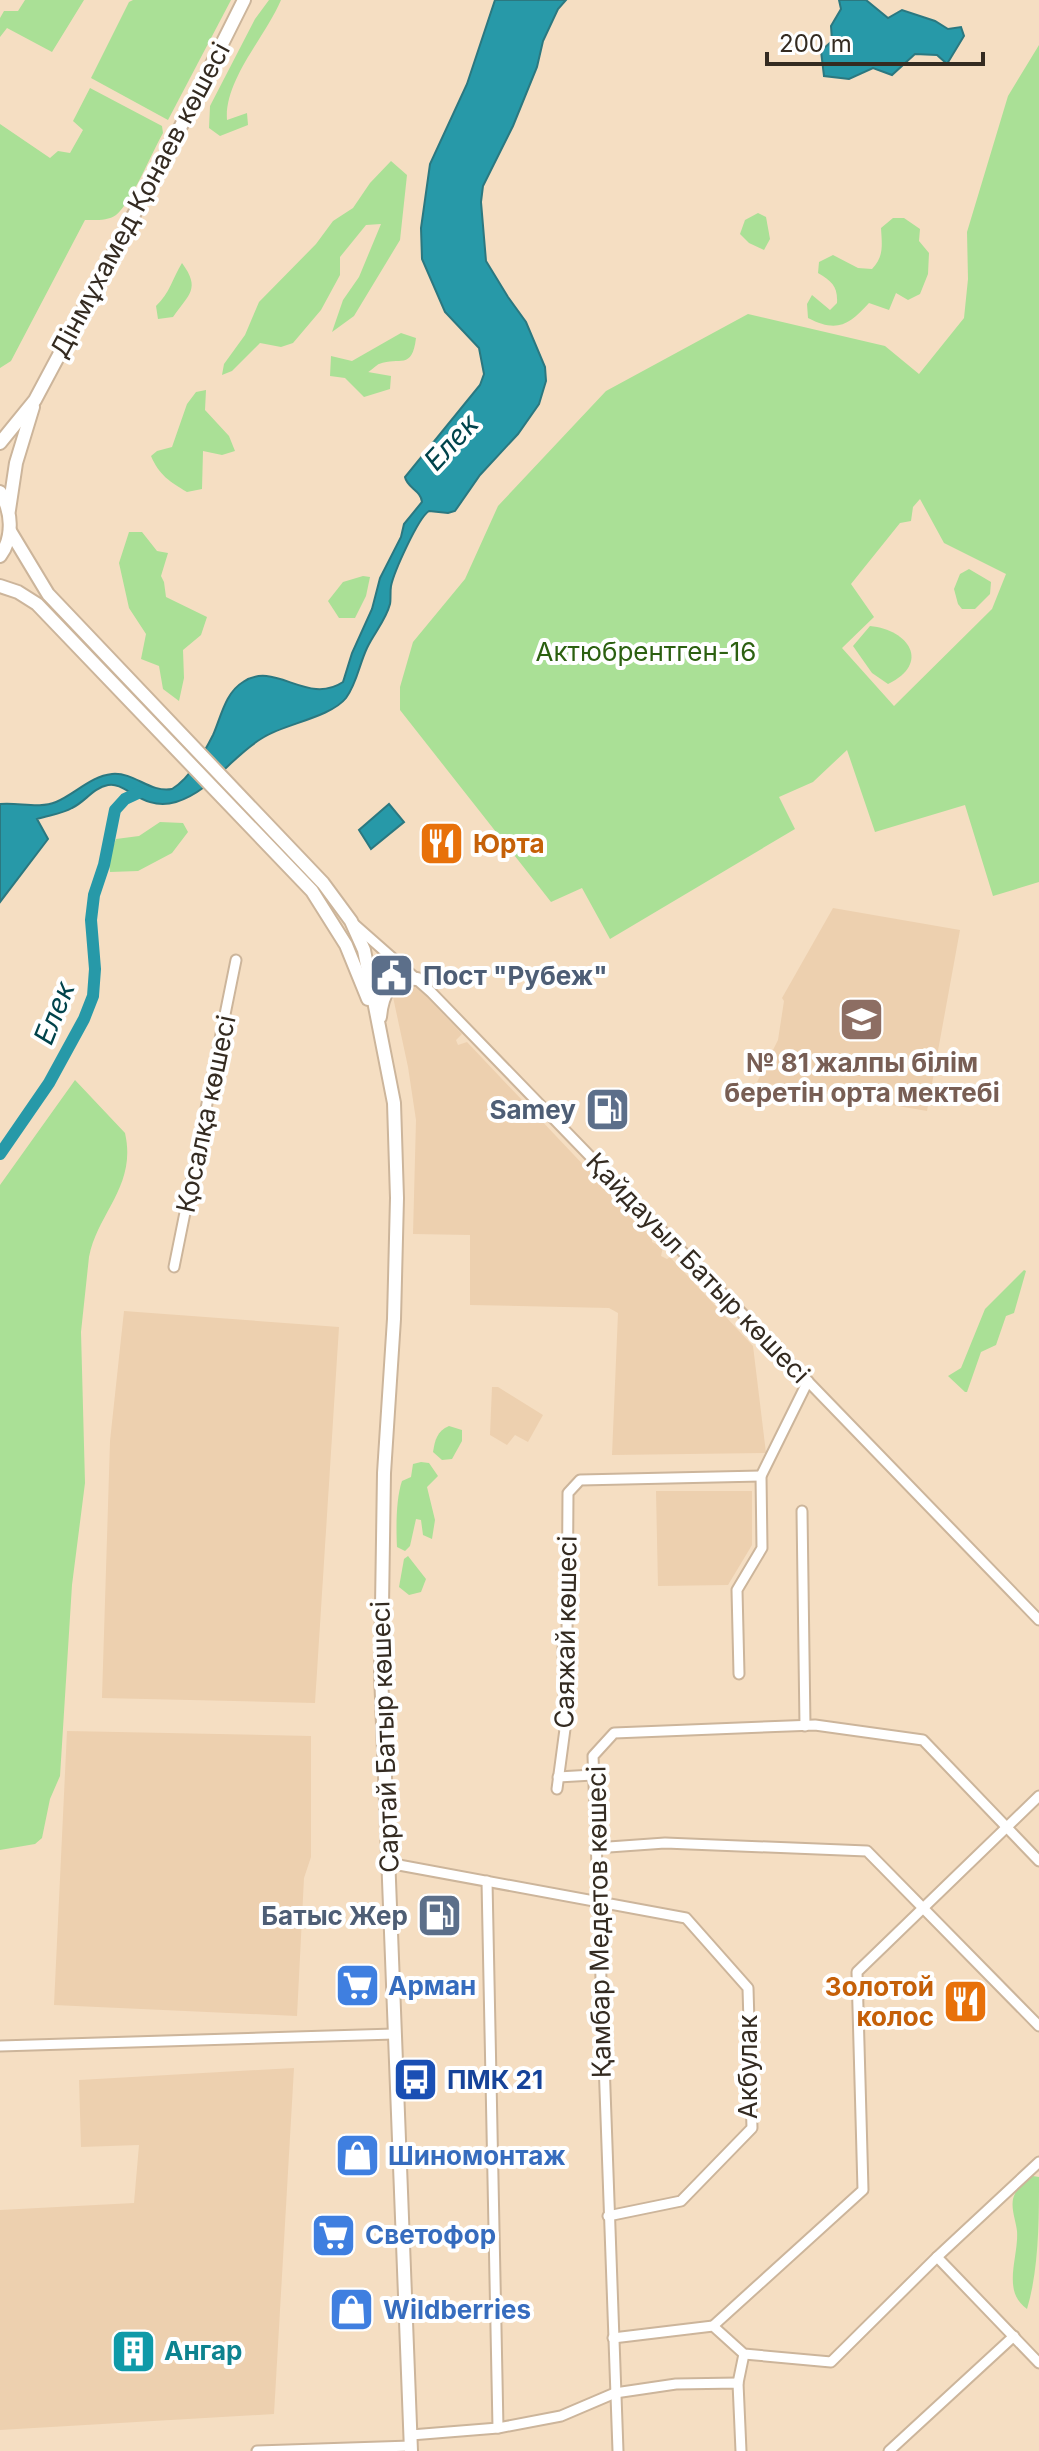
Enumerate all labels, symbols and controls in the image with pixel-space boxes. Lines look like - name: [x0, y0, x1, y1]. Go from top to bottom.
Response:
- scale bar: [767, 16, 983, 66]
- text: 200 m: [779, 29, 852, 58]
- street label: Дінмұхамед Қонаев көшесі: [43, 37, 236, 362]
- water label: Елек: [417, 406, 486, 477]
- park label: Актюбрентген-16: [536, 636, 756, 667]
- restaurant icon: Юрта: [418, 820, 466, 868]
- place label: Юрта: [473, 828, 545, 859]
- public building icon: Пост "Рубеж": [368, 952, 416, 1000]
- place label: Пост "Рубеж": [423, 960, 608, 991]
- water label: Елек: [26, 976, 82, 1049]
- school or university icon: № 81 жалпы білім беретін орта мектебі: [838, 996, 886, 1044]
- street label: Қосалқа көшесі: [169, 1012, 242, 1215]
- place label: № 81 жалпы білім беретін орта мектебі: [724, 1047, 1000, 1108]
- fuel station icon: Samey: [583, 1086, 631, 1134]
- place label: Samey: [489, 1094, 576, 1125]
- street label: Қайдауыл Батыр көшесі: [580, 1146, 816, 1389]
- street label: Саяжай көшесі: [548, 1535, 583, 1729]
- street label: Сартай Батыр көшесі: [364, 1601, 405, 1873]
- street label: Қамбар Медетов көшесі: [580, 1766, 617, 2078]
- fuel station icon: Батыс Жер: [415, 1892, 463, 1940]
- place label: Батыс Жер: [261, 1900, 408, 1931]
- supermarket icon: Арман: [333, 1962, 381, 2010]
- place label: Арман: [388, 1970, 476, 2001]
- place label: Золотой колос: [825, 1971, 934, 2032]
- restaurant icon: Золотой колос: [941, 1978, 989, 2026]
- street label: Акбулак: [732, 2015, 763, 2119]
- bus stop icon: ПМК 21: [392, 2056, 440, 2104]
- place label: ПМК 21: [447, 2064, 543, 2095]
- shop icon: Шиномонтаж: [333, 2132, 381, 2180]
- place label: Шиномонтаж: [388, 2140, 566, 2171]
- supermarket icon: Светофор: [310, 2211, 358, 2259]
- place label: Светофор: [365, 2219, 496, 2250]
- shop icon: Wildberries: [328, 2286, 376, 2334]
- place label: Wildberries: [383, 2294, 531, 2325]
- building icon: Ангар: [109, 2327, 157, 2375]
- place label: Ангар: [164, 2335, 243, 2366]

